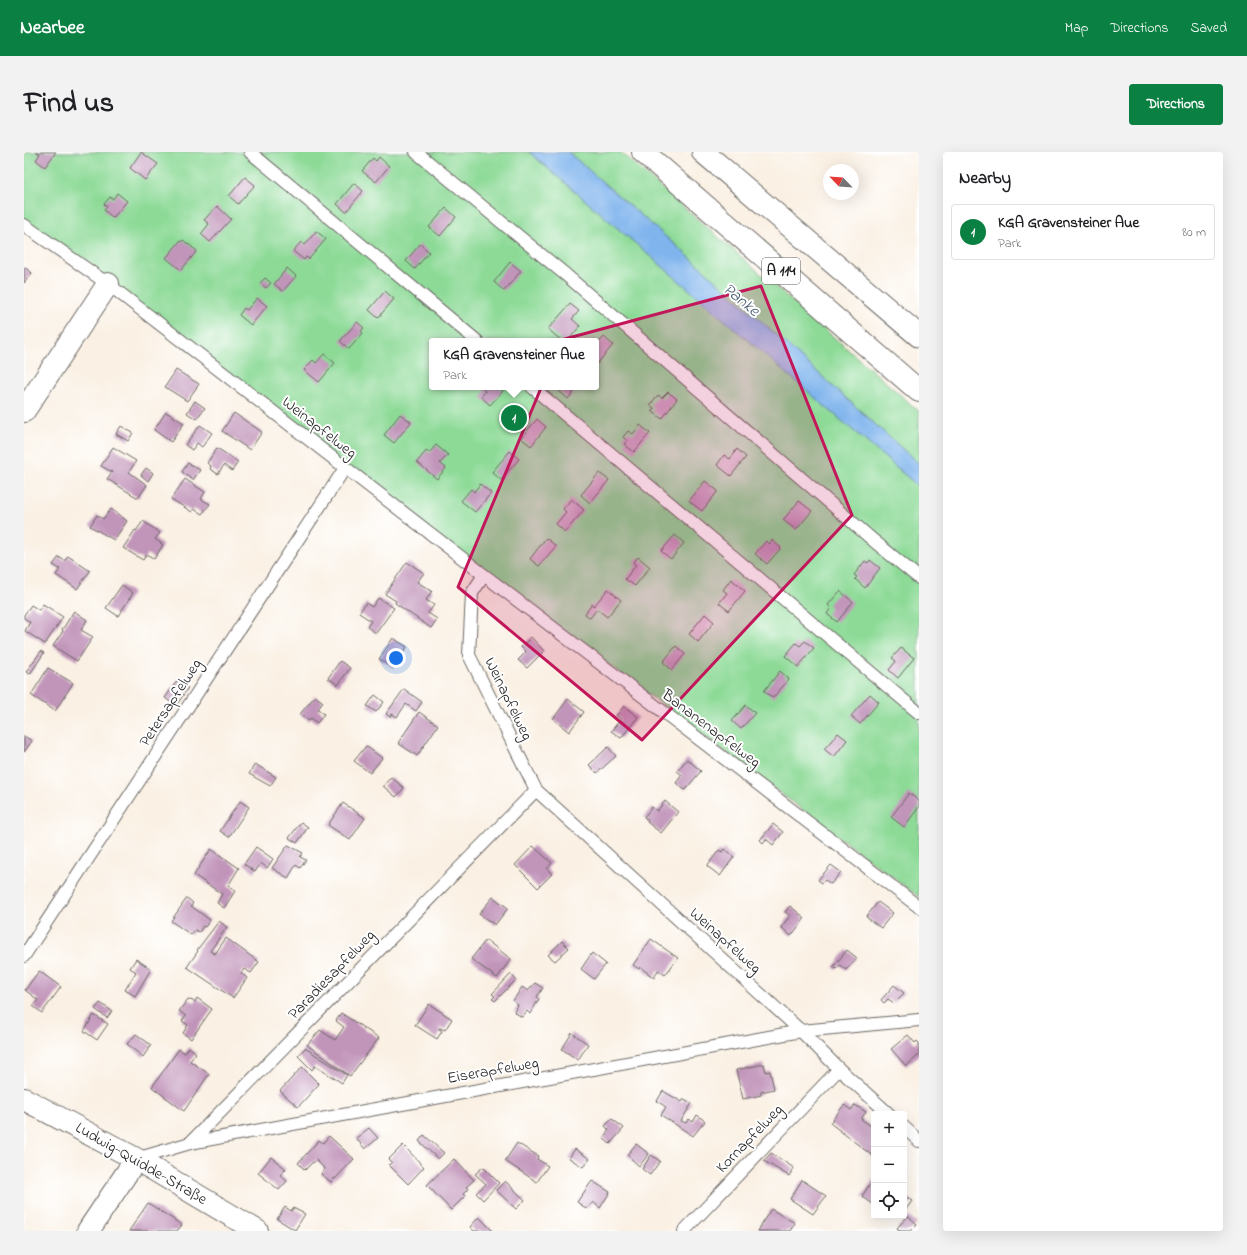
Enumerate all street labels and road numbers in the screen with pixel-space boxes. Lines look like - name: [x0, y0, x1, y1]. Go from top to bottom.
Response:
- road number: A 114: [762, 258, 800, 284]
- street label: Weinapfelweg: [276, 391, 362, 465]
- street label: Weinapfelweg: [478, 653, 538, 745]
- street label: Petersapfelweg: [134, 654, 208, 752]
- street label: Bananenapfelweg: [656, 683, 765, 774]
- street label: Weinapfelweg: [684, 902, 766, 980]
- street label: Paradiesapfelweg: [283, 925, 381, 1025]
- street label: Eiserapfelweg: [445, 1051, 541, 1091]
- street label: Kornapfelweg: [711, 1099, 789, 1179]
- street label: Ludwig-Quidde-Straße: [71, 1116, 212, 1212]

